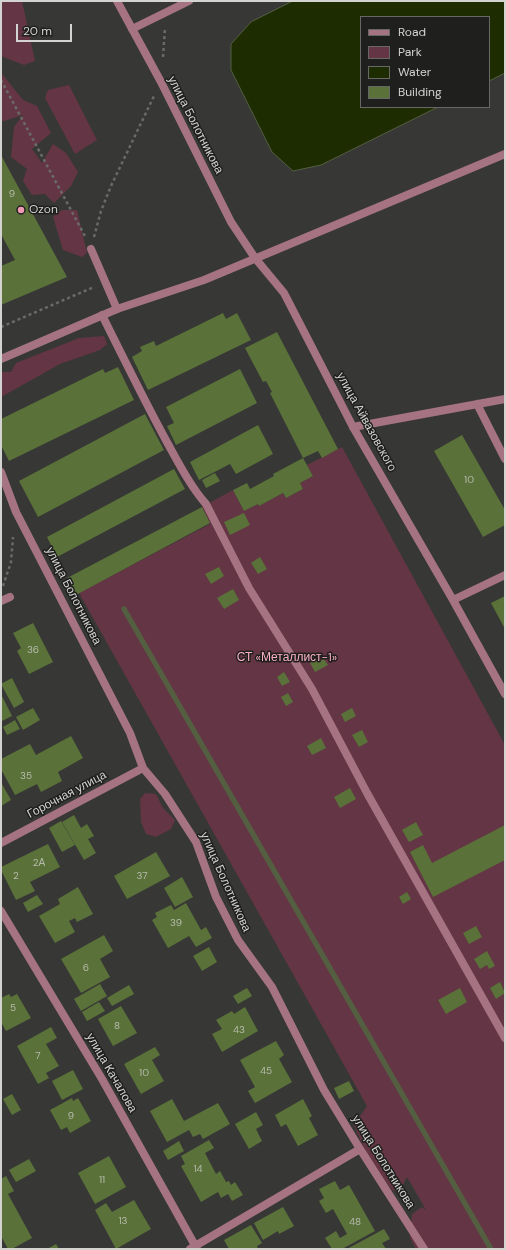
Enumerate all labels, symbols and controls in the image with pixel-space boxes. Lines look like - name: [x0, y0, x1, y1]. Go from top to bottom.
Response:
- scale bar: [18, 16, 74, 42]
- legend: [360, 16, 490, 108]
- text: 20 m: [23, 23, 52, 39]
- text: Road: [398, 24, 426, 40]
- text: Park: [398, 44, 422, 60]
- text: Water: [398, 64, 431, 80]
- street label: улица Болотникова: [164, 74, 226, 176]
- text: Building: [398, 84, 442, 100]
- house number: 9: [9, 188, 15, 200]
- place label: Ozon: [29, 203, 58, 217]
- marker: Ozon: [16, 205, 26, 215]
- street label: улица Айвазовского: [333, 370, 399, 474]
- house number: 10: [464, 474, 474, 486]
- street label: улица Болотникова: [42, 545, 104, 647]
- house number: 36: [27, 644, 39, 656]
- park label: СТ «Металлист-1»: [237, 651, 337, 665]
- street label: Горочная улица: [25, 768, 109, 822]
- house number: 35: [20, 770, 32, 782]
- street label: улица Болотникова: [196, 830, 254, 934]
- house number: 2А: [33, 857, 45, 869]
- house number: 2: [13, 870, 19, 882]
- house number: 37: [136, 870, 148, 882]
- house number: 39: [170, 917, 182, 929]
- house number: 6: [83, 962, 89, 974]
- house number: 5: [10, 1002, 16, 1014]
- house number: 8: [114, 1020, 120, 1032]
- house number: 43: [233, 1024, 245, 1036]
- street label: улица Качалова: [82, 1031, 140, 1115]
- house number: 7: [35, 1050, 41, 1062]
- house number: 45: [260, 1065, 272, 1077]
- house number: 10: [139, 1067, 149, 1079]
- house number: 9: [68, 1110, 74, 1122]
- street label: улица Болотникова: [348, 1112, 418, 1212]
- house number: 14: [193, 1163, 203, 1175]
- house number: 11: [99, 1174, 105, 1186]
- house number: 13: [118, 1215, 128, 1227]
- house number: 48: [349, 1216, 361, 1228]

